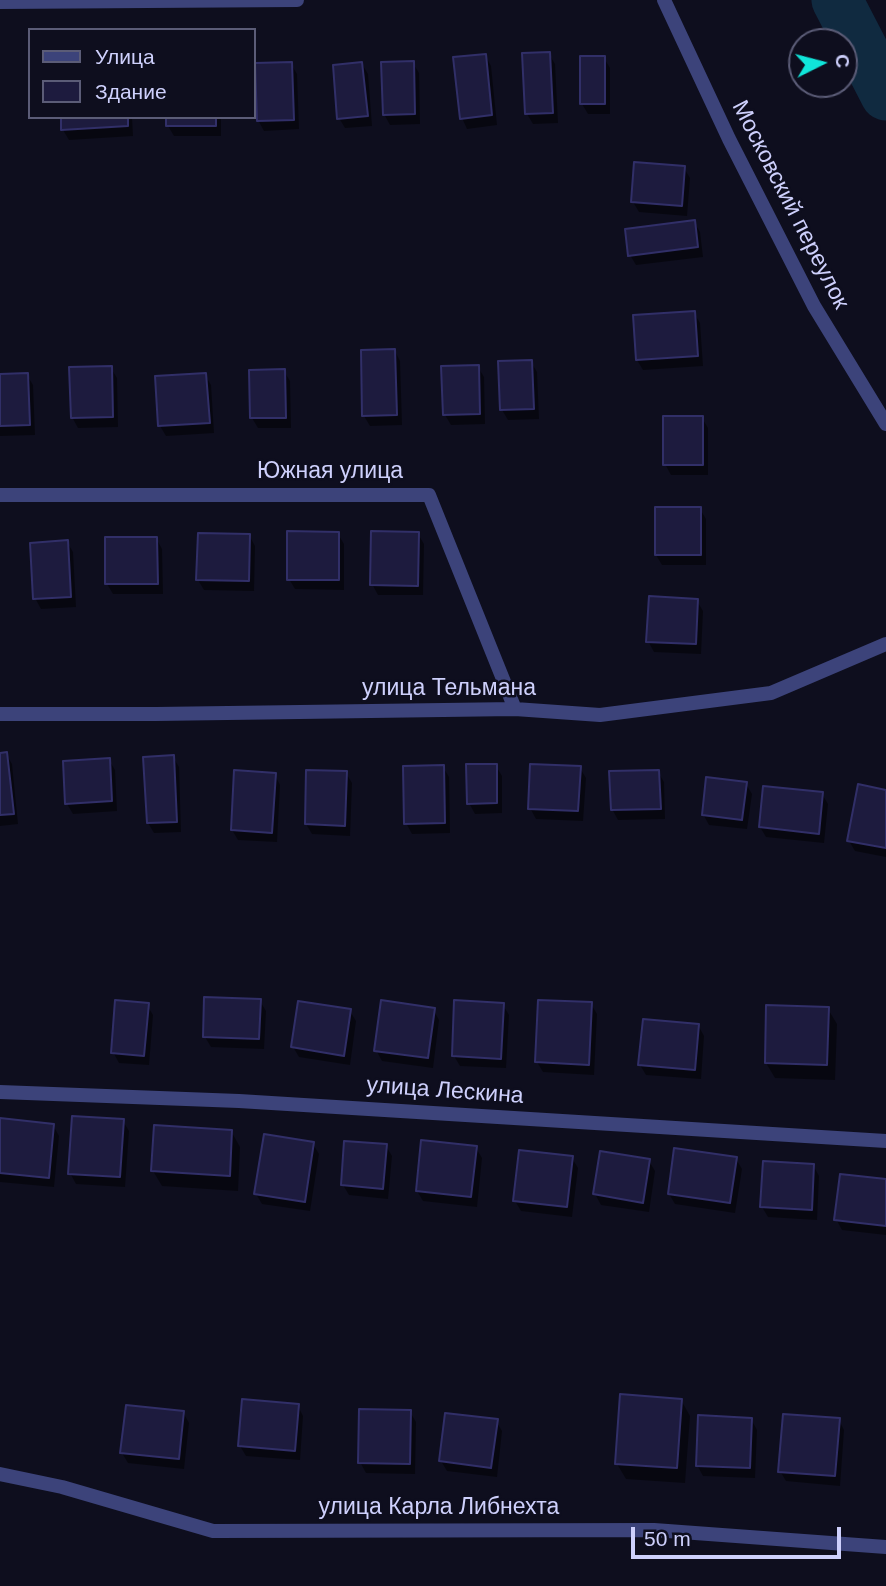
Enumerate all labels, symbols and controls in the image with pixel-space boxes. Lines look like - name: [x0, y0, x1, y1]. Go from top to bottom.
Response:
- legend: [28, 28, 256, 119]
- north arrow: [788, 28, 858, 98]
- text: Улица: [95, 45, 155, 68]
- text: С: [831, 53, 854, 69]
- text: Здание: [95, 80, 167, 103]
- street label: Московский переулок: [725, 96, 855, 314]
- street label: Южная улица: [257, 458, 403, 486]
- street label: улица Тельмана: [362, 675, 536, 703]
- street label: улица Лескина: [366, 1072, 524, 1110]
- street label: улица Карла Либнехта: [319, 1494, 559, 1522]
- scale bar: [634, 1512, 844, 1556]
- text: 50 m: [644, 1527, 691, 1550]

